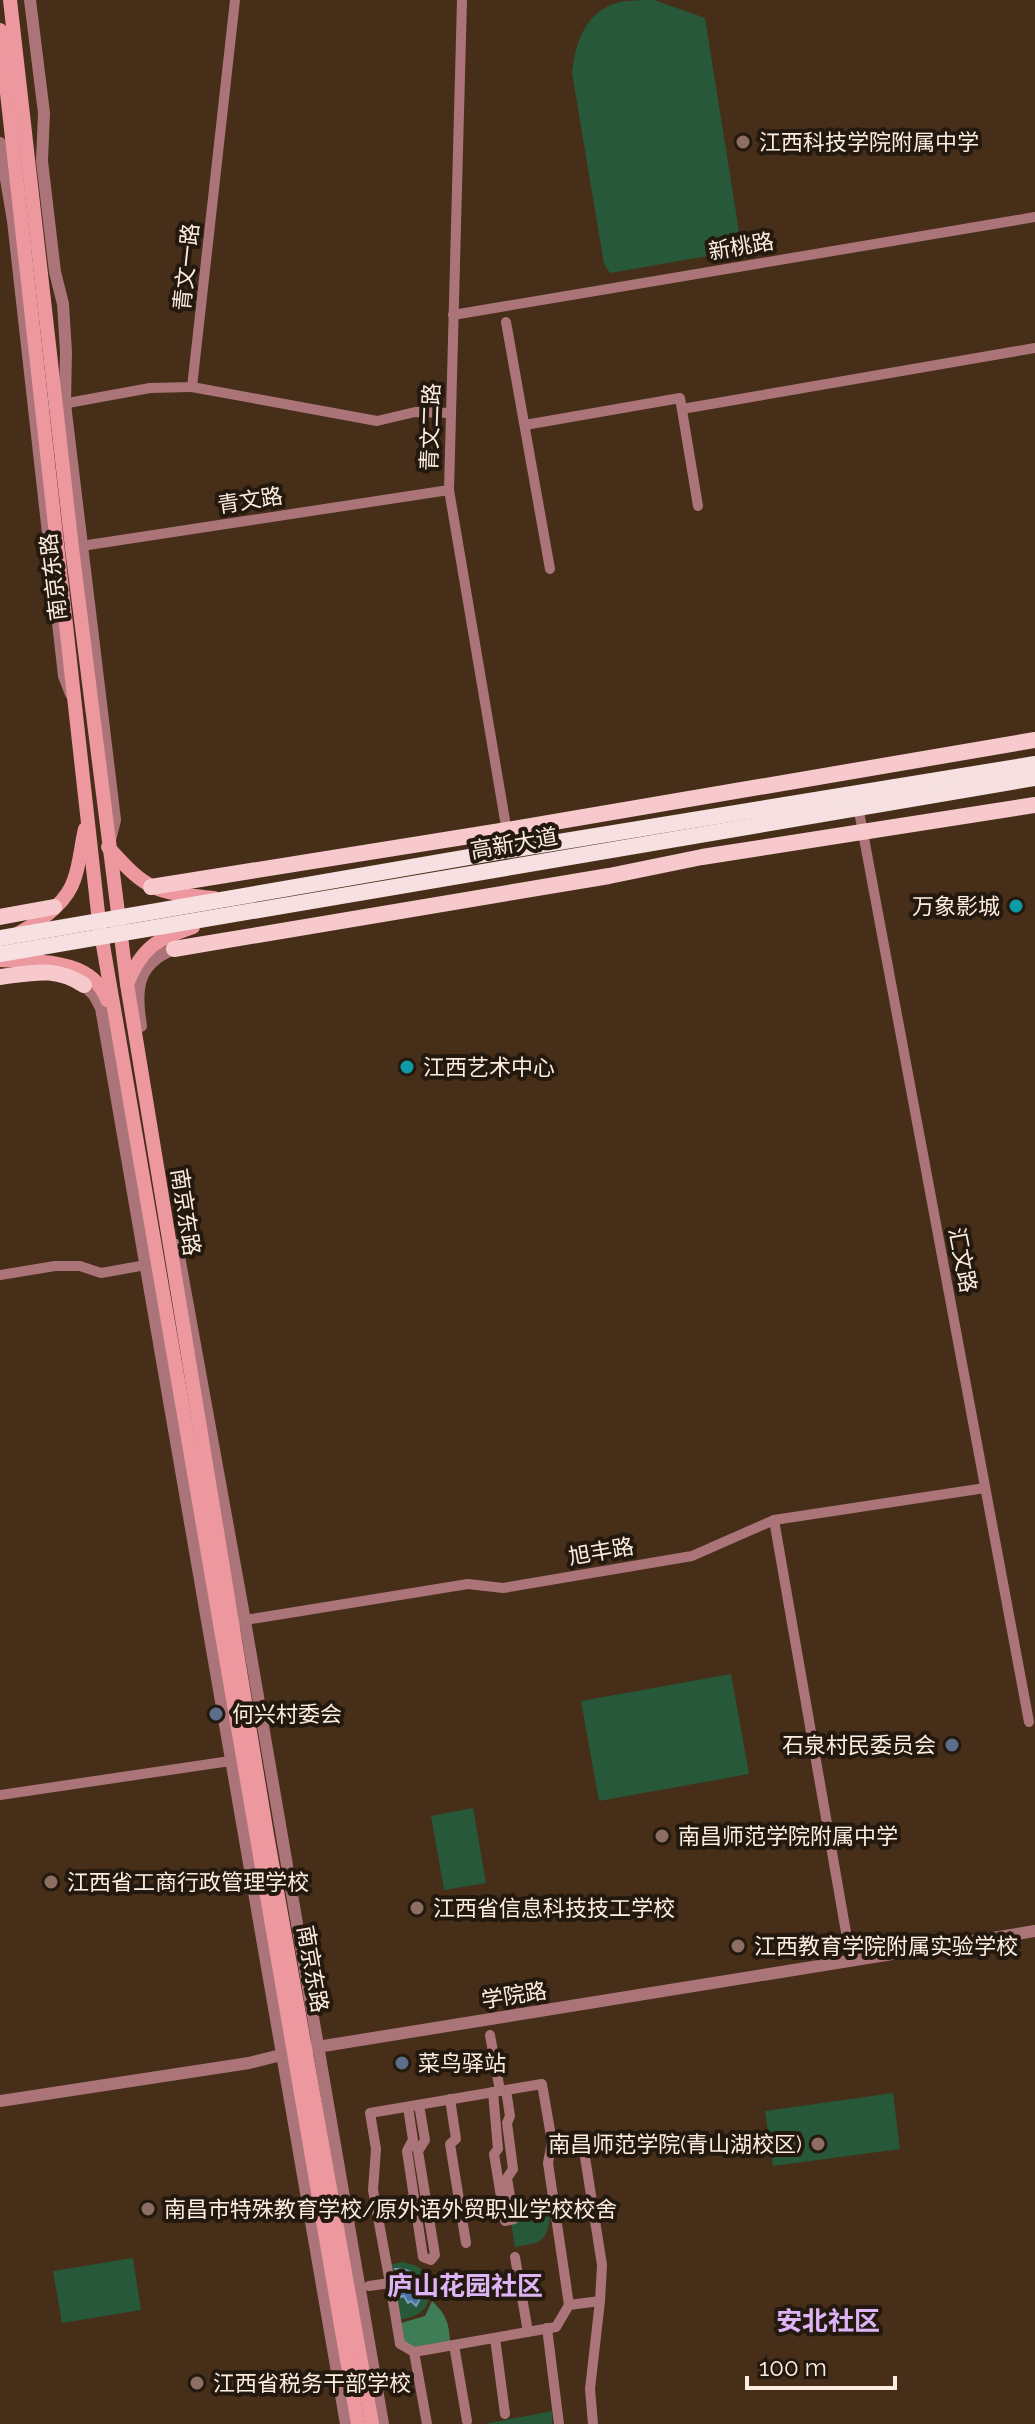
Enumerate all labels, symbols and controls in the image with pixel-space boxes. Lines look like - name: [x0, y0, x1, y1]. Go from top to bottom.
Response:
- place label: 江西科技学院附属中学: [759, 129, 979, 155]
- marker: 江西科技学院附属中学: [734, 133, 752, 151]
- street label: 青文一路: [168, 222, 204, 312]
- street label: 新桃路: [706, 227, 776, 265]
- street label: 青文二路: [415, 383, 445, 471]
- street label: 青文路: [215, 482, 285, 518]
- street label: 南京东路: [35, 532, 71, 622]
- street label: 高新大道: [468, 823, 560, 863]
- place label: 万象影城: [912, 893, 1000, 919]
- marker: 万象影城: [1007, 897, 1025, 915]
- place label: 江西艺术中心: [423, 1054, 555, 1080]
- marker: 江西艺术中心: [398, 1058, 416, 1076]
- street label: 南京东路: [166, 1167, 206, 1257]
- street label: 汇文路: [944, 1225, 982, 1295]
- street label: 旭丰路: [566, 1532, 636, 1570]
- place label: 何兴村委会: [232, 1701, 342, 1727]
- marker: 何兴村委会: [207, 1705, 225, 1723]
- place label: 石泉村民委员会: [782, 1732, 936, 1758]
- marker: 石泉村民委员会: [943, 1736, 961, 1754]
- place label: 南昌师范学院附属中学: [678, 1823, 898, 1849]
- marker: 南昌师范学院附属中学: [653, 1827, 671, 1845]
- place label: 江西省工商行政管理学校: [67, 1869, 309, 1895]
- marker: 江西省工商行政管理学校: [42, 1873, 60, 1891]
- place label: 江西省信息科技技工学校: [433, 1895, 675, 1921]
- marker: 江西省信息科技技工学校: [408, 1899, 426, 1917]
- street label: 南京东路: [293, 1923, 333, 2015]
- place label: 江西教育学院附属实验学校: [754, 1933, 1018, 1959]
- marker: 江西教育学院附属实验学校: [729, 1937, 747, 1955]
- street label: 学院路: [479, 1977, 549, 2013]
- place label: 菜鸟驿站: [418, 2050, 506, 2076]
- marker: 菜鸟驿站: [393, 2054, 411, 2072]
- place label: 南昌师范学院(青山湖校区): [548, 2131, 802, 2157]
- marker: 南昌师范学院(青山湖校区): [809, 2135, 827, 2153]
- place label: 南昌市特殊教育学校/原外语外贸职业学校校舍: [164, 2196, 617, 2222]
- marker: 南昌市特殊教育学校/原外语外贸职业学校校舍: [139, 2200, 157, 2218]
- district label: 庐山花园社区: [387, 2271, 543, 2301]
- district label: 安北社区: [776, 2306, 880, 2336]
- scale bar: [747, 2340, 895, 2390]
- text: 100 m: [759, 2353, 827, 2382]
- place label: 江西省税务干部学校: [213, 2370, 411, 2396]
- marker: 江西省税务干部学校: [188, 2374, 206, 2392]

